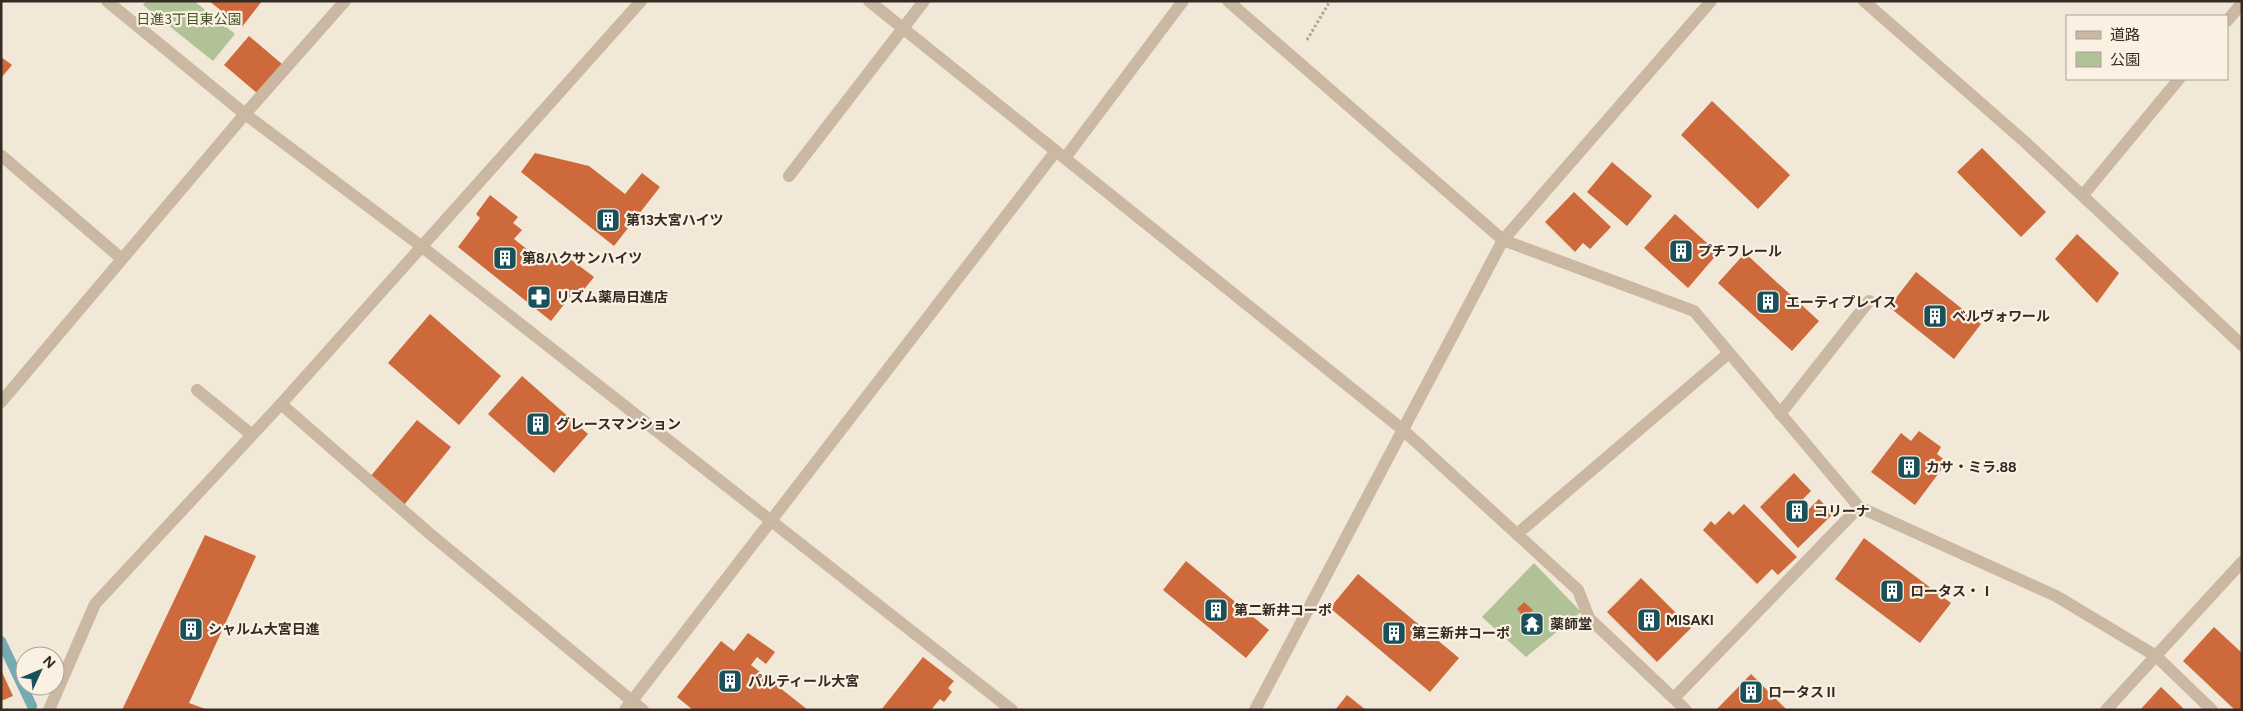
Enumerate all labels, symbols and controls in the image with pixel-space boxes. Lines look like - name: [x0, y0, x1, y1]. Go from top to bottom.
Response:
- park label: 日進3丁目東公園: [136, 11, 242, 28]
- legend: [2066, 15, 2228, 80]
- text: 道路: [2110, 26, 2140, 44]
- text: 公園: [2110, 51, 2140, 69]
- building icon: 第13大宮ハイツ: [595, 207, 621, 233]
- place label: 第13大宮ハイツ: [626, 212, 723, 229]
- building icon: プチフレール: [1668, 238, 1694, 264]
- place label: プチフレール: [1698, 243, 1782, 260]
- building icon: 第8ハクサンハイツ: [492, 245, 518, 271]
- place label: 第8ハクサンハイツ: [522, 250, 642, 267]
- pharmacy icon: リズム薬局日進店: [526, 284, 552, 310]
- place label: リズム薬局日進店: [556, 289, 668, 306]
- building icon: エーティプレイス: [1755, 289, 1781, 315]
- place label: エーティプレイス: [1786, 294, 1897, 311]
- building icon: ベルヴォワール: [1922, 303, 1948, 329]
- place label: ベルヴォワール: [1952, 308, 2050, 325]
- building icon: グレースマンション: [525, 411, 551, 437]
- place label: グレースマンション: [556, 416, 681, 433]
- building icon: カサ・ミラ.88: [1896, 454, 1922, 480]
- place label: カサ・ミラ.88: [1926, 459, 2017, 476]
- building icon: コリーナ: [1784, 498, 1810, 524]
- place label: コリーナ: [1814, 503, 1870, 520]
- building icon: ロータス・Ⅰ: [1879, 578, 1905, 604]
- place label: ロータス・Ⅰ: [1910, 583, 1994, 600]
- building icon: 第二新井コーポ: [1203, 597, 1229, 623]
- place label: 第二新井コーポ: [1234, 602, 1332, 619]
- building icon: MISAKI: [1636, 607, 1662, 633]
- temple icon: 薬師堂: [1519, 611, 1545, 637]
- place label: MISAKI: [1666, 612, 1714, 629]
- building icon: シャルム大宮日進: [178, 616, 204, 642]
- place label: 薬師堂: [1550, 616, 1592, 633]
- building icon: 第三新井コーポ: [1381, 620, 1407, 646]
- place label: シャルム大宮日進: [208, 621, 320, 638]
- place label: 第三新井コーポ: [1412, 625, 1510, 642]
- north arrow: [15, 646, 65, 696]
- text: N: [39, 653, 59, 672]
- building icon: パルティール大宮: [717, 668, 743, 694]
- place label: パルティール大宮: [748, 673, 859, 690]
- building icon: ロータスⅡ: [1738, 679, 1764, 705]
- place label: ロータスⅡ: [1768, 684, 1838, 701]

